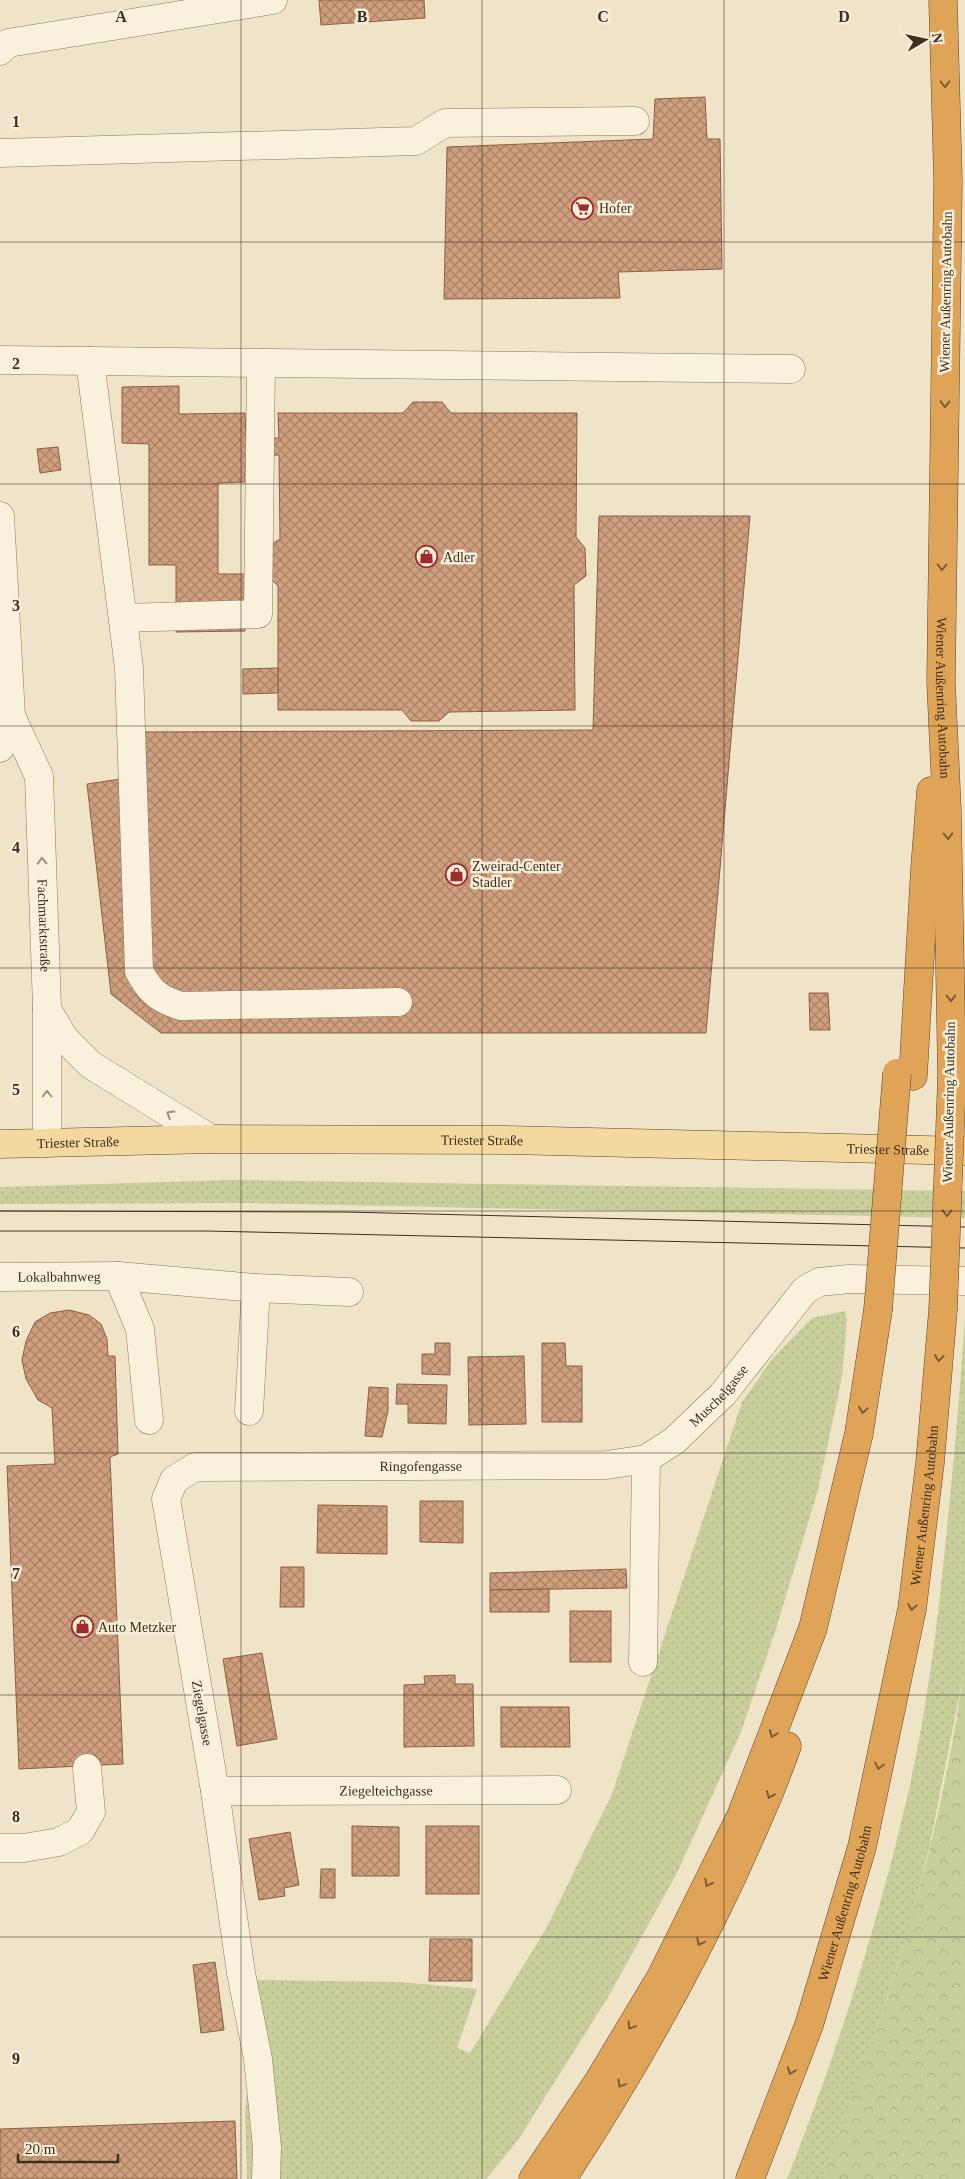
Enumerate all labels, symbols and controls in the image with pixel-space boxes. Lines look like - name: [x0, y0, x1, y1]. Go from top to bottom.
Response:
- text: A: [115, 8, 127, 25]
- text: B: [357, 8, 368, 25]
- text: C: [597, 8, 609, 25]
- text: D: [838, 8, 850, 25]
- north arrow: [900, 15, 950, 65]
- text: N: [929, 32, 946, 44]
- one-way arrow: [940, 80, 950, 88]
- text: 1: [12, 113, 20, 130]
- supermarket icon: Hofer: [571, 196, 595, 220]
- place label: Hofer: [599, 201, 632, 216]
- street label: Wiener Außenring Autobahn: [937, 211, 955, 373]
- text: 2: [12, 355, 20, 372]
- one-way arrow: [940, 401, 950, 409]
- shop icon: Adler: [415, 545, 439, 569]
- place label: Adler: [443, 550, 475, 565]
- one-way arrow: [937, 564, 947, 571]
- text: 3: [12, 597, 20, 614]
- street label: Wiener Außenring Autobahn: [933, 617, 953, 779]
- one-way arrow: [942, 832, 953, 840]
- text: 4: [12, 839, 20, 856]
- one-way arrow: [37, 857, 47, 865]
- place label: Zweirad-Center Stadler: [472, 859, 561, 890]
- shop icon: Zweirad-Center Stadler: [444, 862, 468, 886]
- street label: Fachmarktstraße: [35, 878, 53, 972]
- one-way arrow: [946, 994, 956, 1002]
- street label: Wiener Außenring Autobahn: [940, 1021, 958, 1183]
- text: 5: [12, 1081, 20, 1098]
- one-way arrow: [42, 1090, 52, 1098]
- one-way arrow: [166, 1110, 175, 1120]
- street label: Triester Straße: [441, 1132, 523, 1148]
- street label: Triester Straße: [37, 1134, 119, 1151]
- street label: Triester Straße: [846, 1141, 929, 1158]
- one-way arrow: [941, 1209, 952, 1217]
- street label: Lokalbahnweg: [17, 1269, 101, 1284]
- text: 6: [12, 1323, 20, 1340]
- one-way arrow: [934, 1355, 945, 1363]
- street label: Muschelgasse: [686, 1362, 751, 1430]
- one-way arrow: [858, 1406, 869, 1414]
- street label: Wiener Außenring Autobahn: [907, 1425, 941, 1587]
- street label: Ringofengasse: [379, 1458, 462, 1474]
- text: 7: [12, 1565, 20, 1582]
- one-way arrow: [908, 1602, 918, 1611]
- shop icon: Auto Metzker: [70, 1615, 94, 1639]
- place label: Auto Metzker: [98, 1620, 176, 1635]
- street label: Ziegelgasse: [189, 1679, 215, 1747]
- one-way arrow: [768, 1729, 779, 1738]
- one-way arrow: [875, 1761, 885, 1770]
- street label: Ziegelteichgasse: [339, 1783, 433, 1798]
- one-way arrow: [765, 1790, 776, 1799]
- text: 8: [12, 1808, 20, 1825]
- street label: Wiener Außenring Autobahn: [815, 1824, 874, 1983]
- one-way arrow: [704, 1878, 714, 1887]
- one-way arrow: [697, 1937, 707, 1946]
- one-way arrow: [628, 2021, 638, 2030]
- text: 9: [12, 2050, 20, 2067]
- one-way arrow: [787, 2066, 797, 2074]
- one-way arrow: [618, 2079, 628, 2088]
- scale bar: [18, 2132, 118, 2164]
- text: 20 m: [25, 2141, 56, 2157]

